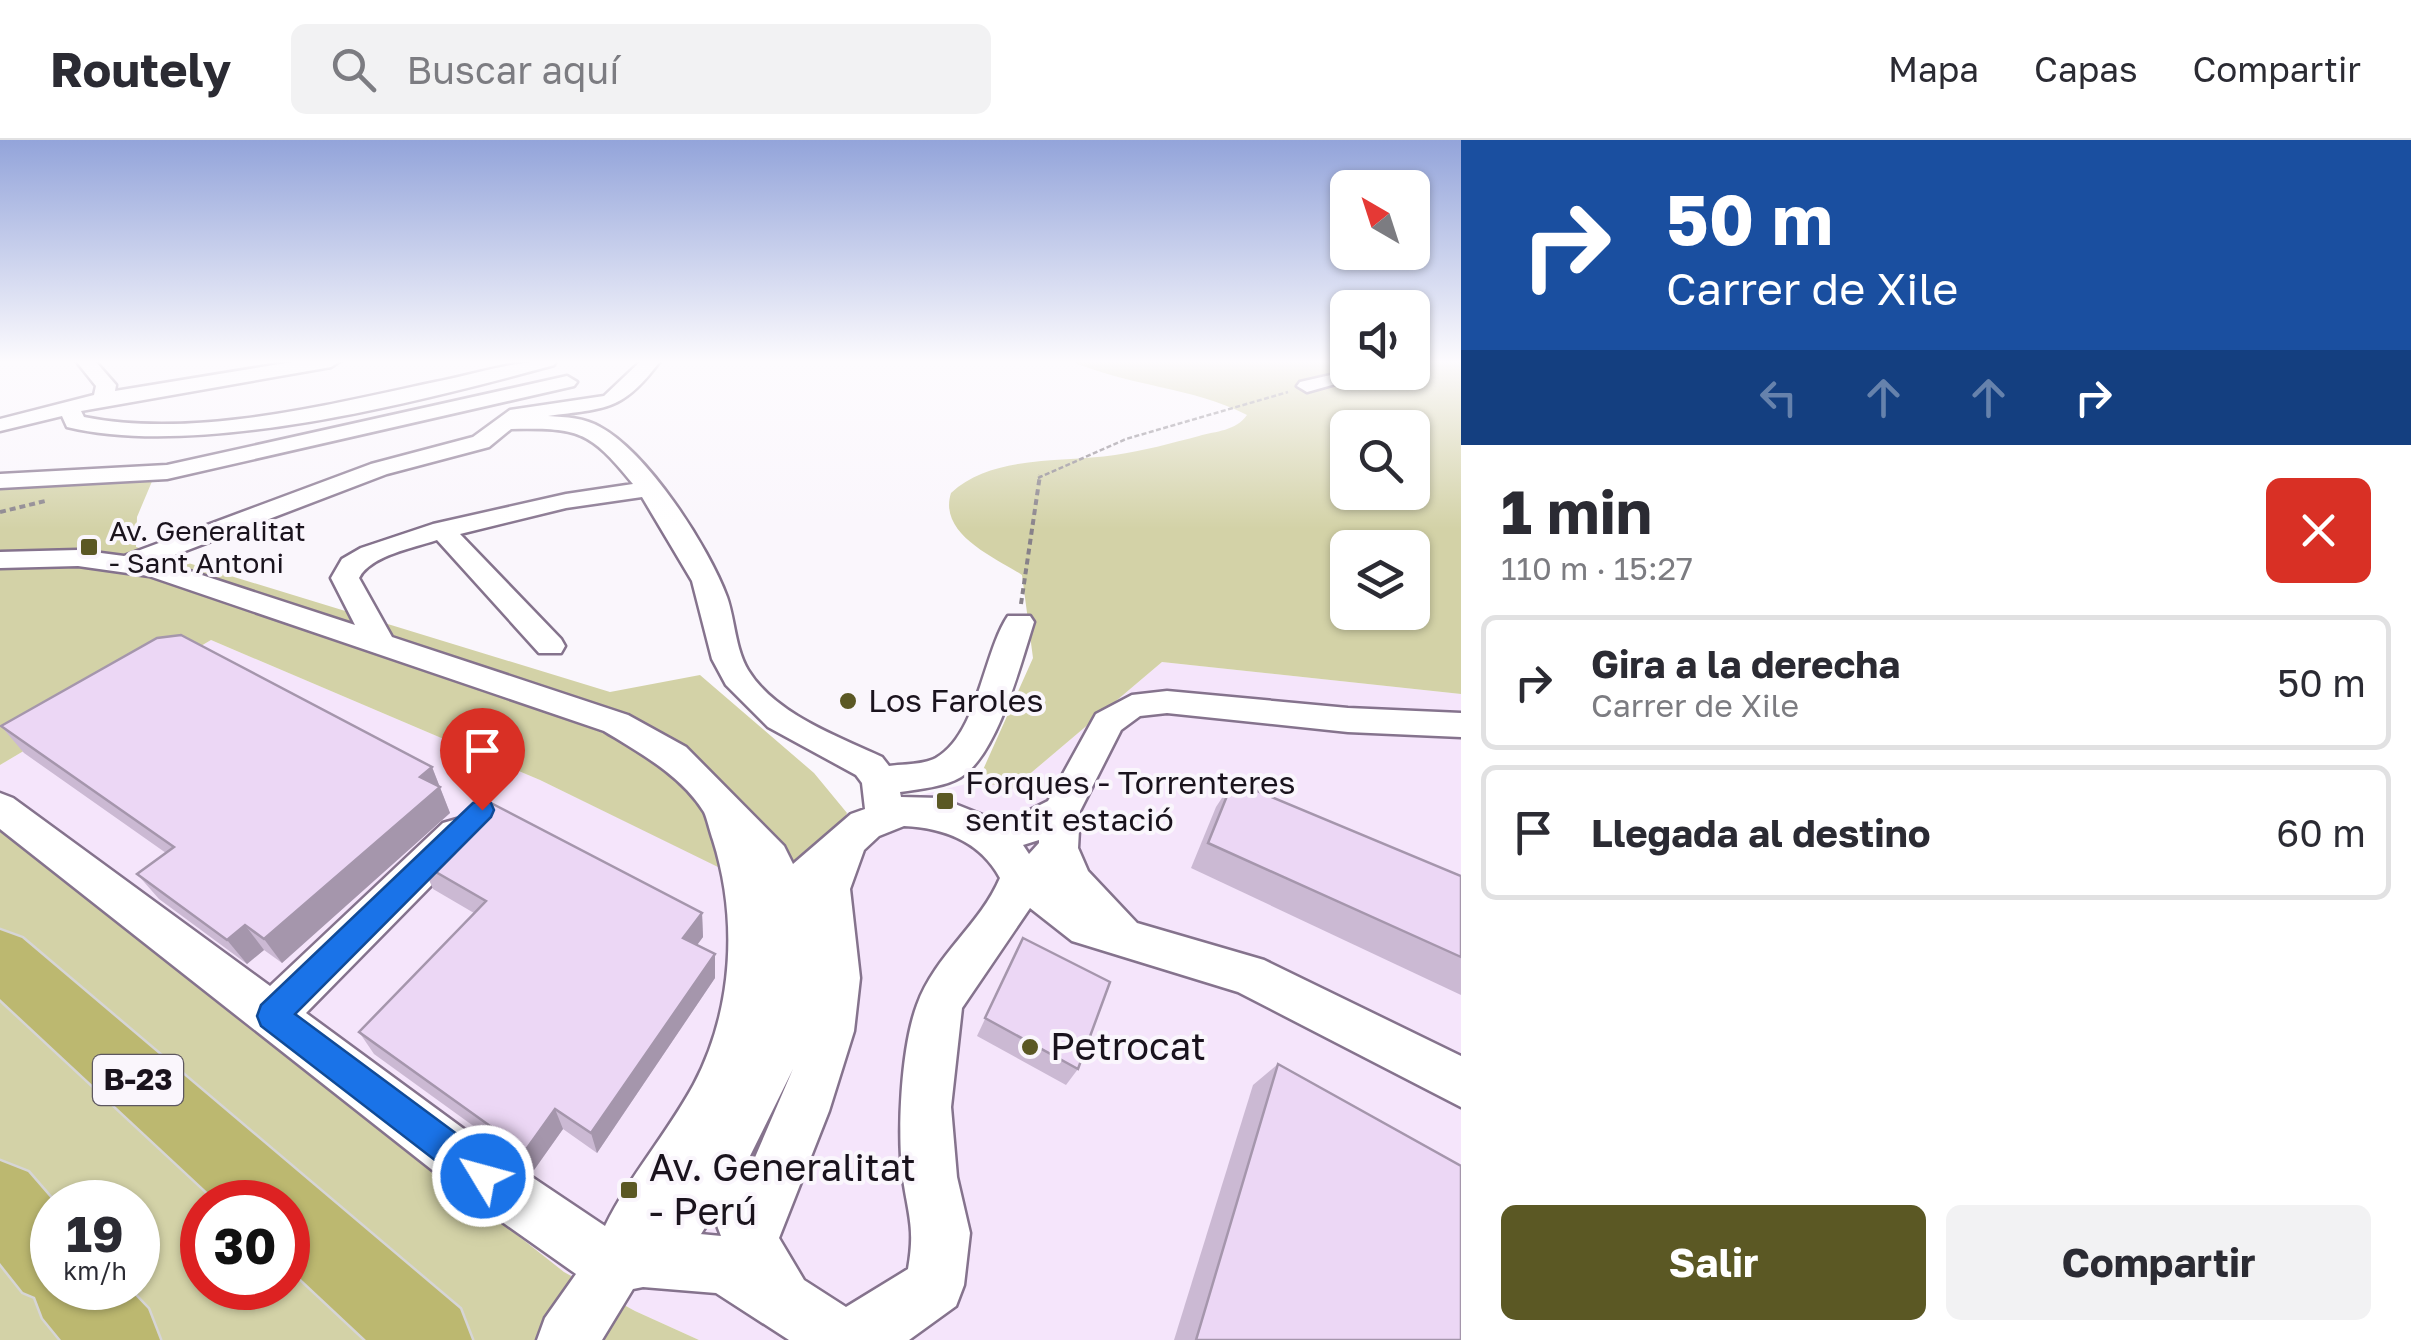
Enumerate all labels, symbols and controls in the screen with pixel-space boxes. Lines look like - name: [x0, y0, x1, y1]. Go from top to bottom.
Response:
- search box: [291, 24, 991, 114]
- text: Routely: [50, 40, 231, 98]
- icon: search: [326, 42, 381, 97]
- text: Buscar aquí: [406, 47, 620, 92]
- text: Mapa: [1888, 48, 1979, 90]
- text: Capas: [2034, 48, 2138, 90]
- text: Compartir: [2193, 48, 2361, 90]
- north arrow: [1330, 170, 1430, 270]
- map controls: [1330, 170, 1430, 630]
- text: 50 m: [1666, 176, 1833, 260]
- icon: right: [1501, 180, 1631, 310]
- text: Carrer de Xile: [1666, 261, 1958, 315]
- button: sound: [1330, 290, 1430, 390]
- icon: left: [1751, 370, 1806, 425]
- icon: ahead: [1856, 370, 1911, 425]
- icon: ahead: [1961, 370, 2016, 425]
- icon: right: [2066, 370, 2121, 425]
- button: search: [1330, 410, 1430, 510]
- text: 1 min: [1501, 475, 1652, 547]
- button: close: [2266, 478, 2371, 583]
- place label: Av. Generalitat - Sant Antoni: [109, 514, 306, 579]
- button: layers: [1330, 530, 1430, 630]
- marker: Av. Generalitat - Sant Antoni: [78, 536, 100, 558]
- text: 110 m · 15:27: [1501, 549, 1693, 587]
- text: Gira a la derecha: [1591, 641, 1900, 686]
- icon: right: [1506, 655, 1561, 710]
- text: 50 m: [2277, 660, 2366, 705]
- place label: Los Faroles: [868, 681, 1043, 719]
- text: Carrer de Xile: [1591, 686, 1799, 724]
- marker: Los Faroles: [837, 690, 859, 712]
- pin: [440, 708, 525, 811]
- icon: arrive: [455, 723, 510, 778]
- place label: Forques - Torrenteres sentit estació: [965, 763, 1296, 838]
- marker: Forques - Torrenteres sentit estació: [934, 790, 956, 812]
- icon: arrive: [1506, 805, 1561, 860]
- text: Llegada al destino: [1591, 810, 1931, 855]
- text: 60 m: [2276, 810, 2366, 855]
- place label: Petrocat: [1050, 1023, 1206, 1068]
- marker: Petrocat: [1019, 1036, 1041, 1058]
- road number: B-23: [93, 1055, 183, 1105]
- position arrow: [431, 1124, 535, 1228]
- place label: Av. Generalitat - Perú: [649, 1144, 916, 1233]
- marker: Av. Generalitat - Perú: [618, 1179, 640, 1201]
- speed limit sign: 30: [180, 1180, 310, 1310]
- text: 19: [66, 1203, 124, 1263]
- button: Salir: [1501, 1205, 1926, 1320]
- button: Compartir: [1946, 1205, 2371, 1320]
- text: km/h: [63, 1255, 127, 1286]

